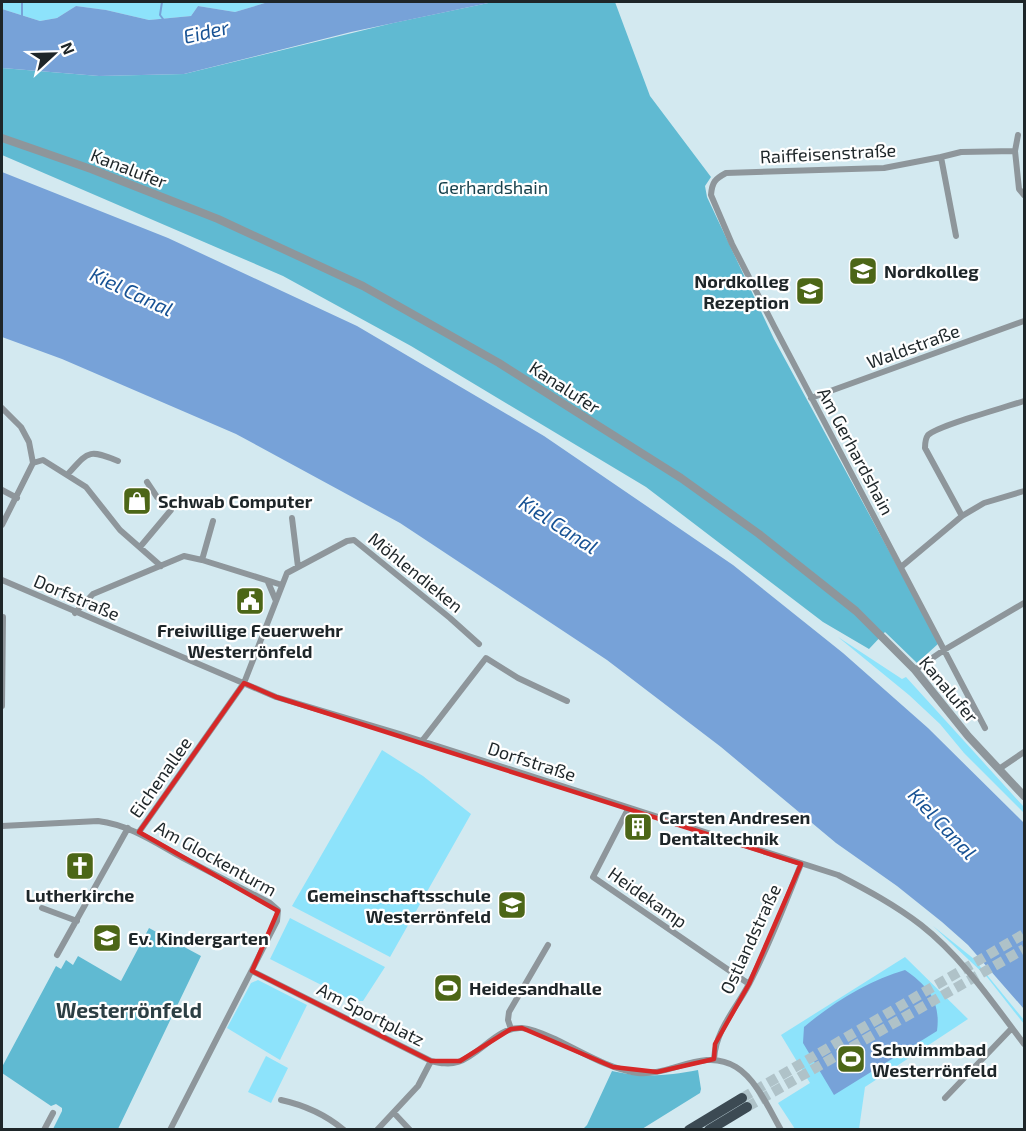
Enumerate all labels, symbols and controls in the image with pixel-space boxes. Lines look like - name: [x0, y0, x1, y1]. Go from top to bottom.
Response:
- water label: Eider: [181, 14, 232, 48]
- north arrow: [24, 24, 84, 84]
- text: N: [57, 39, 79, 57]
- street label: Raiffeisenstraße: [759, 138, 897, 168]
- street label: Kanalufer: [88, 143, 170, 193]
- park label: Gerhardshain: [438, 176, 548, 198]
- school or university icon: Nordkolleg: [847, 255, 879, 287]
- place label: Nordkolleg: [884, 260, 979, 282]
- water label: Kiel Canal: [87, 261, 177, 321]
- place label: Nordkolleg Rezeption: [694, 270, 790, 313]
- school or university icon: Nordkolleg Rezeption: [794, 275, 826, 307]
- street label: Waldstraße: [864, 319, 962, 373]
- street label: Kanalufer: [525, 356, 605, 418]
- street label: Am Gerhardshain: [813, 383, 899, 519]
- shop icon: Schwab Computer: [121, 485, 153, 517]
- place label: Schwab Computer: [158, 490, 313, 512]
- water label: Kiel Canal: [515, 490, 603, 558]
- street label: Möhlendieken: [364, 527, 468, 617]
- street label: Dorfstraße: [31, 569, 123, 625]
- public building icon: Freiwillige Feuerwehr Westerrönfeld: [234, 585, 266, 617]
- place label: Freiwillige Feuerwehr Westerrönfeld: [157, 619, 343, 662]
- street label: Kanalufer: [915, 651, 983, 727]
- street label: Eichenallee: [124, 732, 196, 822]
- street label: Dorfstraße: [485, 736, 579, 786]
- water label: Kiel Canal: [904, 782, 982, 864]
- place label: Carsten Andresen Dentaltechnik: [659, 806, 810, 849]
- building icon: Carsten Andresen Dentaltechnik: [622, 811, 654, 843]
- street label: Am Glockenturm: [151, 815, 281, 901]
- church icon: Lutherkirche: [64, 850, 96, 882]
- street label: Heidekamp: [604, 862, 692, 932]
- street label: Ostlandstraße: [715, 880, 785, 998]
- place label: Lutherkirche: [25, 884, 135, 906]
- place label: Gemeinschaftsschule Westerrönfeld: [307, 884, 491, 927]
- school or university icon: Gemeinschaftsschule Westerrönfeld: [496, 889, 528, 921]
- school or university icon: Ev. Kindergarten: [91, 922, 123, 954]
- place label: Ev. Kindergarten: [128, 927, 269, 949]
- sports icon: Heidesandhalle: [432, 972, 464, 1004]
- place label: Heidesandhalle: [469, 977, 602, 999]
- street label: Am Sportplatz: [314, 978, 428, 1050]
- district label: Westerrönfeld: [56, 997, 202, 1022]
- place label: Schwimmbad Westerrönfeld: [872, 1038, 997, 1081]
- sports icon: Schwimmbad Westerrönfeld: [835, 1043, 867, 1075]

